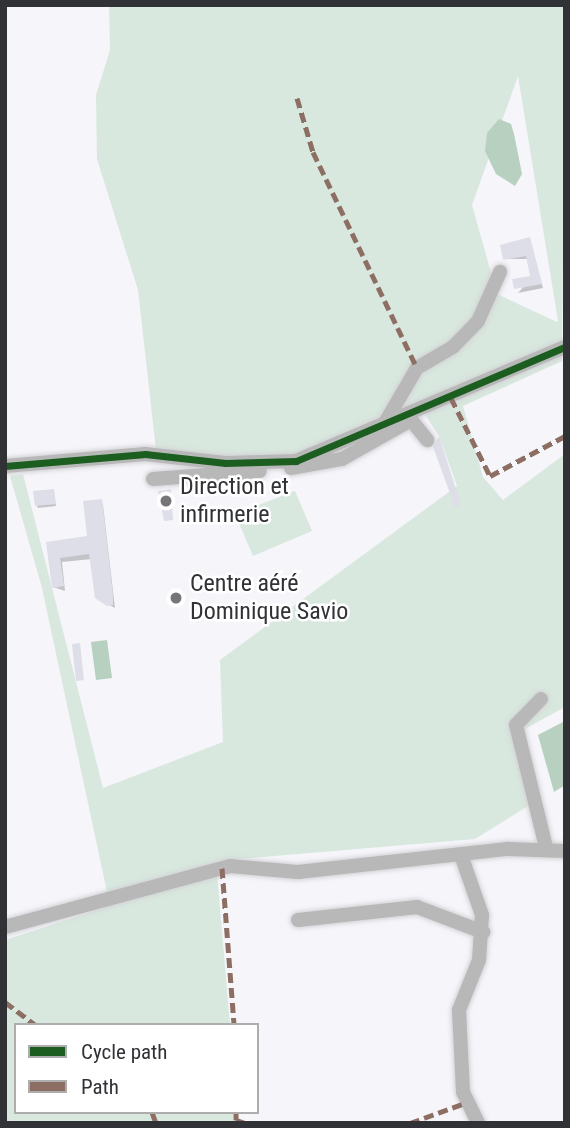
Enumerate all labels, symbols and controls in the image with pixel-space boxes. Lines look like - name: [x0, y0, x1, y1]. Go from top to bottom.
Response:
- place label: Direction et infirmerie: [180, 473, 289, 529]
- marker: Direction et infirmerie: [158, 493, 174, 509]
- place label: Centre aéré Dominique Savio: [190, 570, 348, 626]
- marker: Centre aéré Dominique Savio: [168, 590, 184, 606]
- legend: [14, 1023, 259, 1114]
- text: Cycle path: [81, 1040, 167, 1064]
- text: Path: [81, 1075, 119, 1099]

